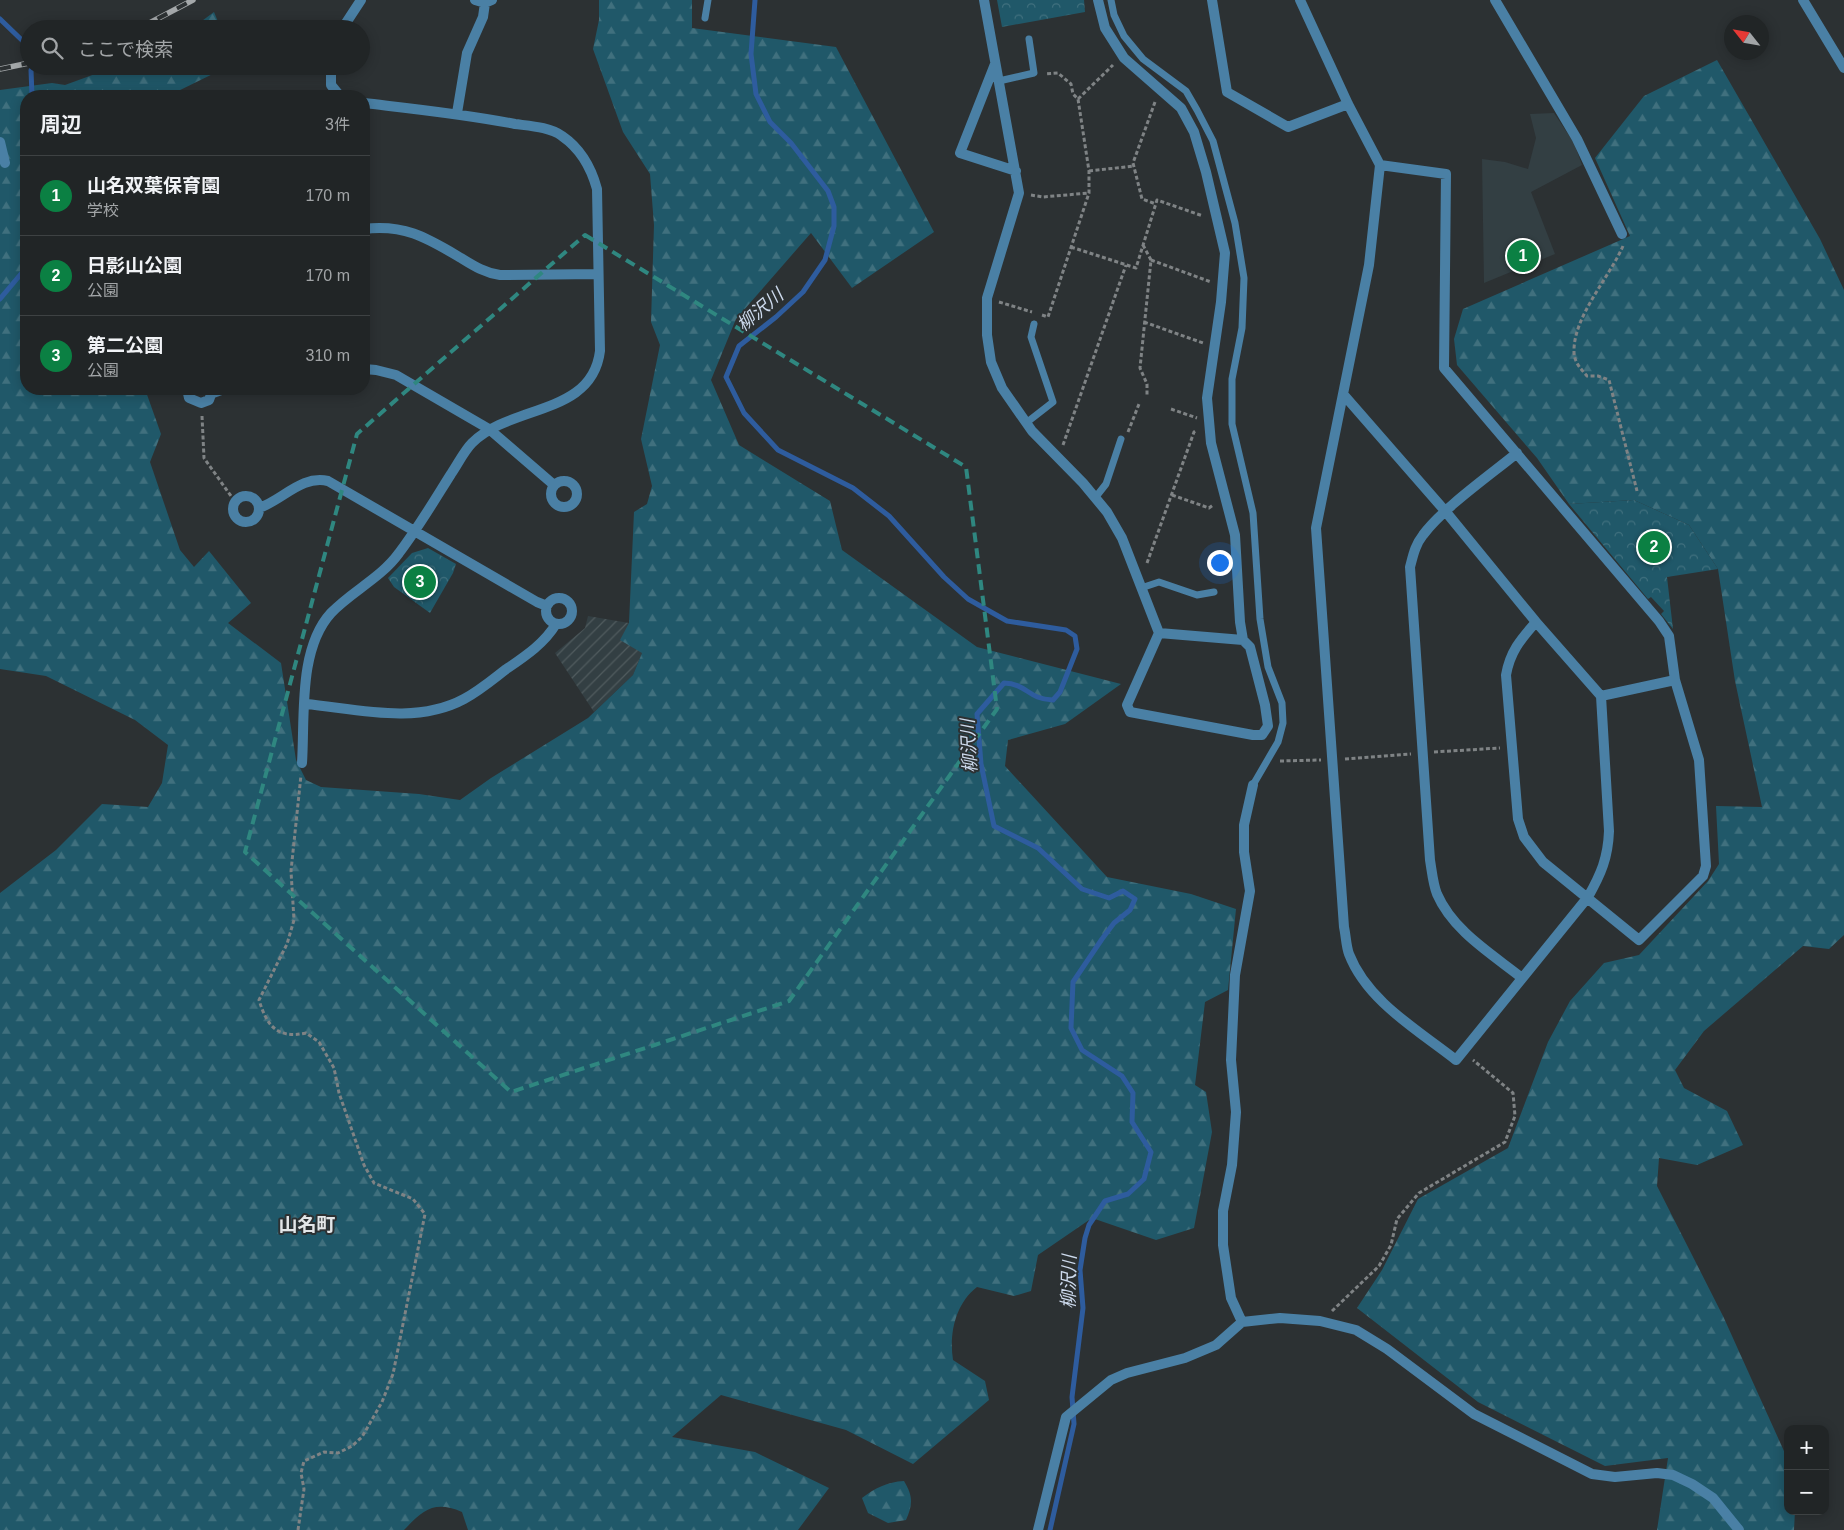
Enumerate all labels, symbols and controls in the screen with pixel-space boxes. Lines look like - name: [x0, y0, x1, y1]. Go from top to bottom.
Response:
- north arrow: [1724, 15, 1769, 60]
- search box: [20, 20, 370, 75]
- icon: search: [38, 34, 66, 62]
- text: ここで検索: [78, 39, 173, 60]
- text: 周辺: [40, 113, 82, 136]
- text: 3件: [325, 116, 350, 133]
- text: 山名双葉保育園: [87, 175, 220, 196]
- text: 1: [52, 187, 60, 204]
- text: 170 m: [306, 187, 350, 204]
- text: 学校: [87, 202, 119, 219]
- pin: 1: [1507, 237, 1539, 275]
- text: 日影山公園: [87, 255, 182, 276]
- text: 2: [52, 267, 60, 284]
- text: 170 m: [306, 267, 350, 284]
- text: 公園: [87, 282, 119, 299]
- water label: 柳沢川: [733, 284, 789, 335]
- text: 第二公園: [87, 335, 163, 356]
- text: 3: [52, 347, 60, 364]
- text: 310 m: [306, 347, 350, 364]
- text: 公園: [87, 362, 119, 379]
- pin: 2: [1638, 528, 1670, 566]
- your location: [1207, 550, 1233, 576]
- pin: 3: [404, 563, 436, 601]
- water label: 柳沢川: [957, 717, 980, 773]
- district label: 山名町: [278, 1214, 336, 1235]
- water label: 柳沢川: [1059, 1253, 1080, 1309]
- map controls: [1784, 1425, 1829, 1515]
- button: +: [1784, 1425, 1829, 1470]
- button: −: [1784, 1470, 1829, 1515]

